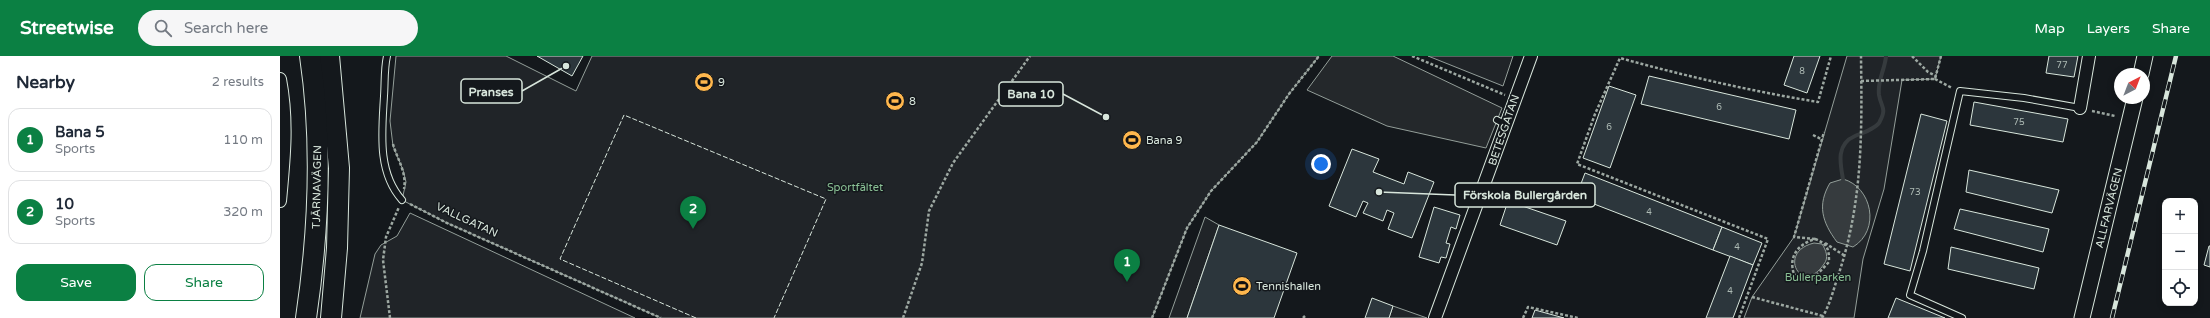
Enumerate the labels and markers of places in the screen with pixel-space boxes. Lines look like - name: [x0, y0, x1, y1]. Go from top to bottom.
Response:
- sports icon: 9: [693, 71, 715, 93]
- place label: 9: [718, 76, 725, 89]
- callout: Pranses: [461, 79, 522, 103]
- callout: Bana 10: [999, 82, 1063, 106]
- sports icon: 8: [884, 90, 906, 112]
- place label: 8: [909, 95, 916, 108]
- sports icon: Bana 9: [1121, 129, 1143, 151]
- place label: Bana 9: [1146, 134, 1183, 147]
- callout: Förskola Bullergården: [1455, 183, 1595, 207]
- pin: 2: [680, 196, 706, 229]
- pin: 1: [1114, 249, 1140, 282]
- sports icon: Tennishallen: [1231, 275, 1253, 297]
- place label: Tennishallen: [1256, 280, 1321, 293]

